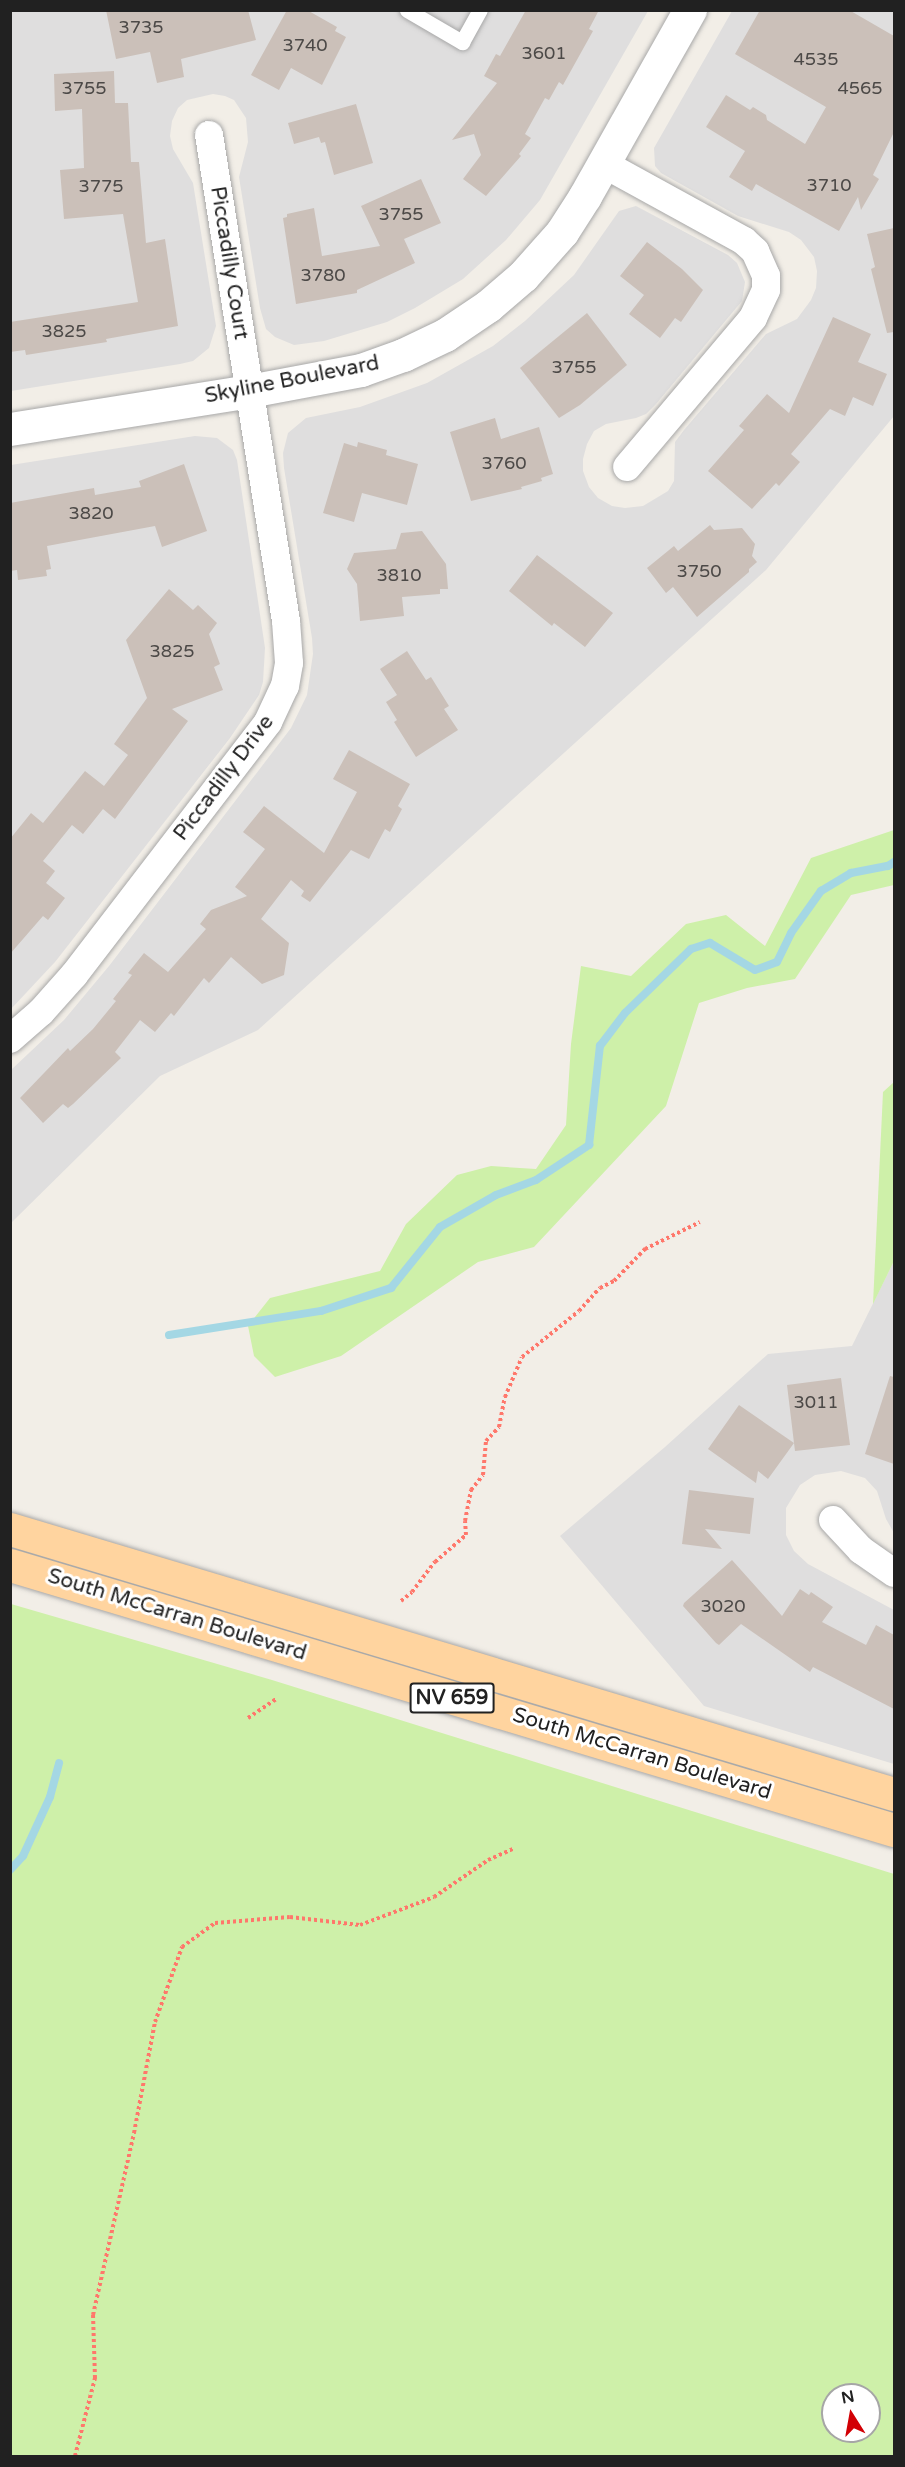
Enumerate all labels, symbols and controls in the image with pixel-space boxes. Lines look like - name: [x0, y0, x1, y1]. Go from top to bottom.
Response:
- house number: 3735: [118, 16, 164, 38]
- house number: 3740: [282, 34, 328, 56]
- house number: 3601: [521, 42, 567, 64]
- house number: 4535: [793, 48, 839, 70]
- house number: 3755: [61, 77, 107, 99]
- house number: 4565: [837, 77, 883, 99]
- house number: 3710: [806, 174, 852, 196]
- house number: 3775: [78, 175, 124, 197]
- street label: Piccadilly Court: [204, 185, 254, 341]
- house number: 3755: [378, 203, 424, 225]
- house number: 3780: [300, 264, 346, 286]
- house number: 3825: [41, 320, 87, 342]
- street label: Skyline Boulevard: [203, 351, 381, 409]
- house number: 3755: [551, 356, 597, 378]
- house number: 3760: [481, 452, 527, 474]
- house number: 3820: [68, 502, 114, 524]
- house number: 3750: [676, 560, 722, 582]
- house number: 3810: [376, 564, 422, 586]
- house number: 3825: [149, 640, 195, 662]
- street label: Piccadilly Drive: [169, 710, 279, 846]
- house number: 3011: [793, 1391, 839, 1413]
- street label: South McCarran Boulevard: [45, 1564, 309, 1666]
- house number: 3020: [700, 1595, 746, 1617]
- road number: NV 659: [408, 1681, 496, 1715]
- street label: South McCarran Boulevard: [510, 1703, 774, 1805]
- north arrow: [821, 2383, 881, 2443]
- text: N: [840, 2386, 856, 2408]

